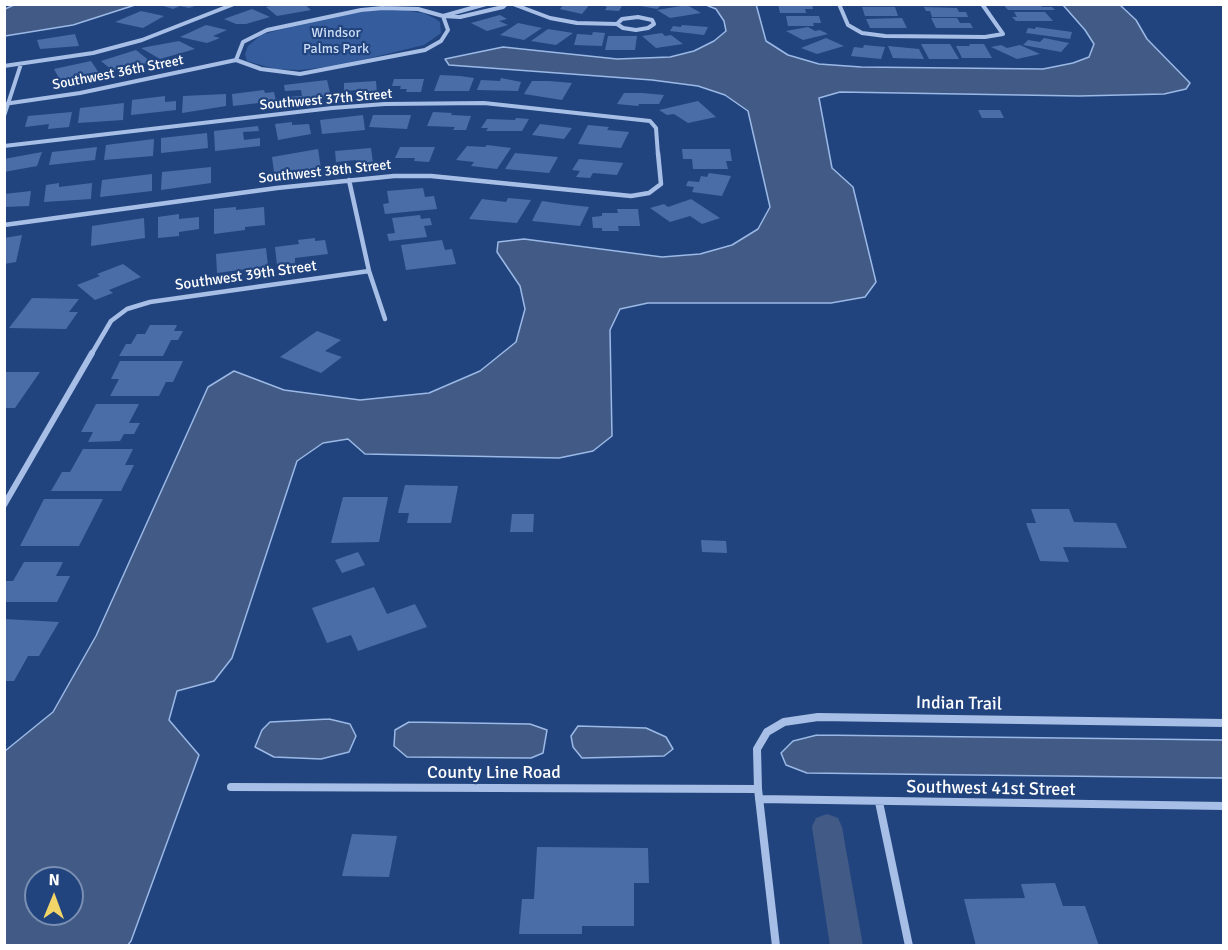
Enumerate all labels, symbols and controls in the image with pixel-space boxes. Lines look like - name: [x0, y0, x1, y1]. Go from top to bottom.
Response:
- park label: Windsor Palms Park: [303, 25, 369, 57]
- street label: Southwest 36th Street: [51, 52, 185, 94]
- street label: Southwest 37th Street: [259, 86, 393, 114]
- street label: Southwest 38th Street: [258, 157, 392, 187]
- street label: Southwest 39th Street: [174, 257, 318, 295]
- street label: Indian Trail: [916, 692, 1002, 716]
- street label: County Line Road: [427, 762, 561, 784]
- street label: Southwest 41st Street: [906, 777, 1076, 801]
- north arrow: [24, 866, 84, 926]
- text: N: [49, 870, 60, 890]

